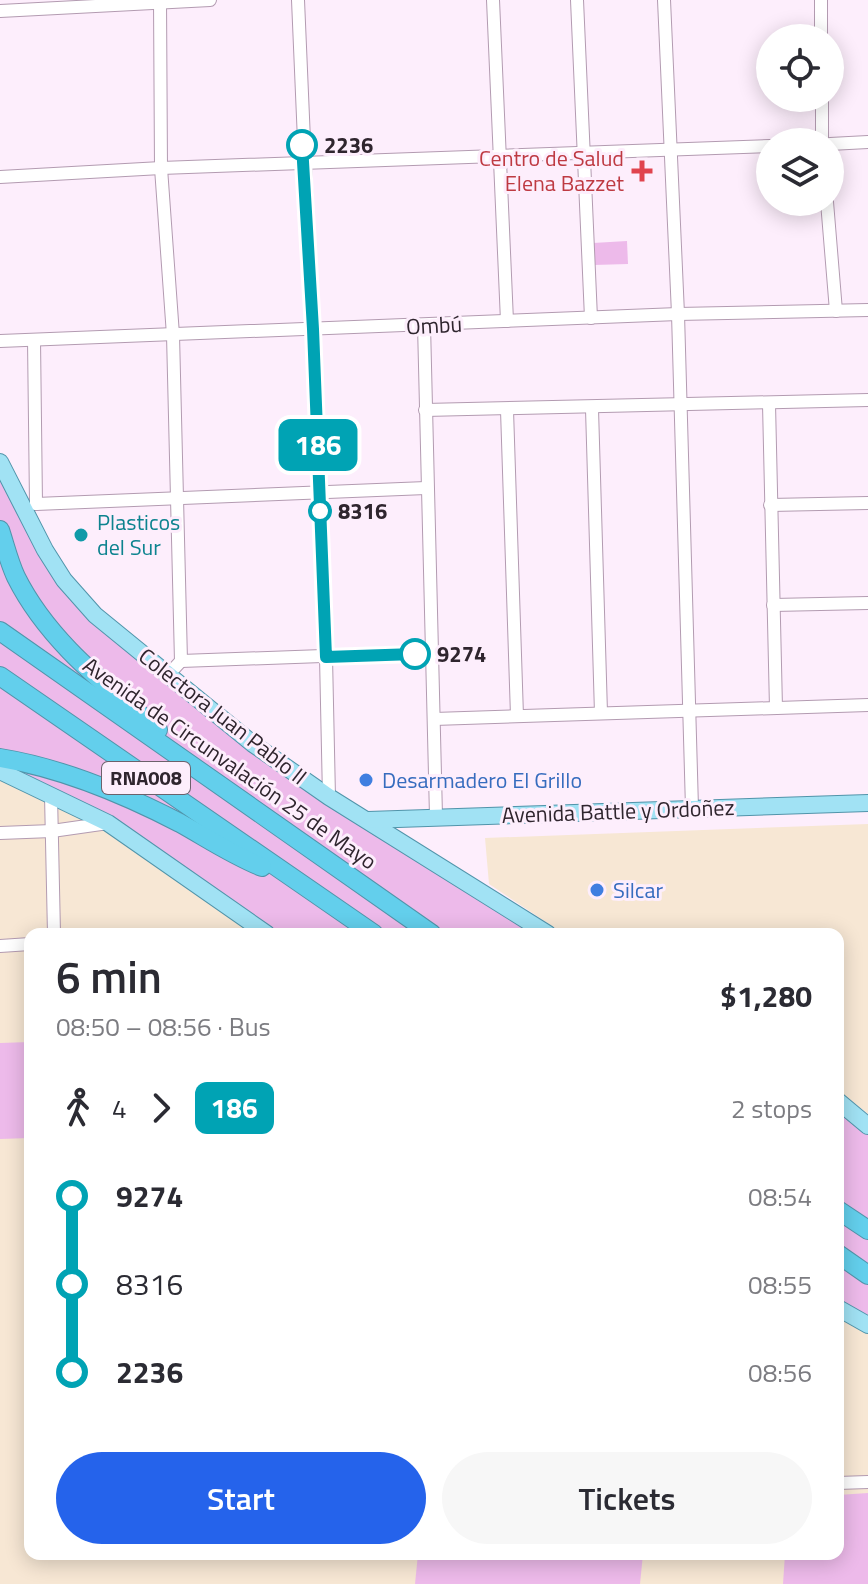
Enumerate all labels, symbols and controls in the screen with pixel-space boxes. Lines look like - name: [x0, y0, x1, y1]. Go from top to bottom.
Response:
- map controls: [756, 24, 844, 216]
- button: locate: [756, 24, 844, 112]
- place label: 2236: [324, 128, 373, 162]
- button: layers: [756, 128, 844, 216]
- marker: 2236: [287, 130, 317, 160]
- place label: Centro de Salud Elena Bazzet: [479, 141, 624, 200]
- marker: Centro de Salud Elena Bazzet: [631, 160, 653, 182]
- street label: Ombú: [405, 307, 463, 343]
- line badge: 186: [272, 419, 364, 471]
- text: 186: [294, 423, 342, 466]
- place label: 8316: [338, 494, 387, 528]
- marker: 8316: [309, 500, 331, 522]
- place label: Plasticos del Sur: [97, 505, 180, 564]
- marker: Plasticos del Sur: [72, 526, 90, 544]
- place label: 9274: [437, 637, 486, 671]
- street label: Colectora Juan Pablo II: [132, 639, 314, 793]
- marker: 9274: [400, 639, 430, 669]
- street label: Avenida de Circunvalación 25 de Mayo: [76, 648, 384, 878]
- road number: RNA008: [102, 762, 190, 794]
- place label: Desarmadero El Grillo: [382, 763, 582, 797]
- marker: Desarmadero El Grillo: [357, 771, 375, 789]
- street label: Avenida Battle y Ordoñez: [501, 790, 735, 832]
- place label: Silcar: [613, 873, 663, 907]
- marker: Silcar: [588, 881, 606, 899]
- text: 6 min: [56, 943, 162, 1010]
- text: $1,280: [720, 973, 812, 1019]
- text: 08:50 – 08:56 · Bus: [56, 1007, 271, 1046]
- icon: walk: [56, 1086, 100, 1130]
- icon: forward: [139, 1086, 183, 1130]
- text: 186: [211, 1086, 258, 1129]
- text: 4: [112, 1089, 127, 1128]
- text: 2 stops: [731, 1089, 812, 1128]
- text: 9274: [116, 1173, 183, 1219]
- text: 08:54: [748, 1177, 812, 1216]
- text: 8316: [116, 1261, 183, 1307]
- text: 08:55: [748, 1265, 812, 1304]
- text: 2236: [116, 1349, 183, 1395]
- text: 08:56: [748, 1353, 812, 1392]
- button: Start: [56, 1452, 426, 1544]
- button: Tickets: [442, 1452, 812, 1544]

